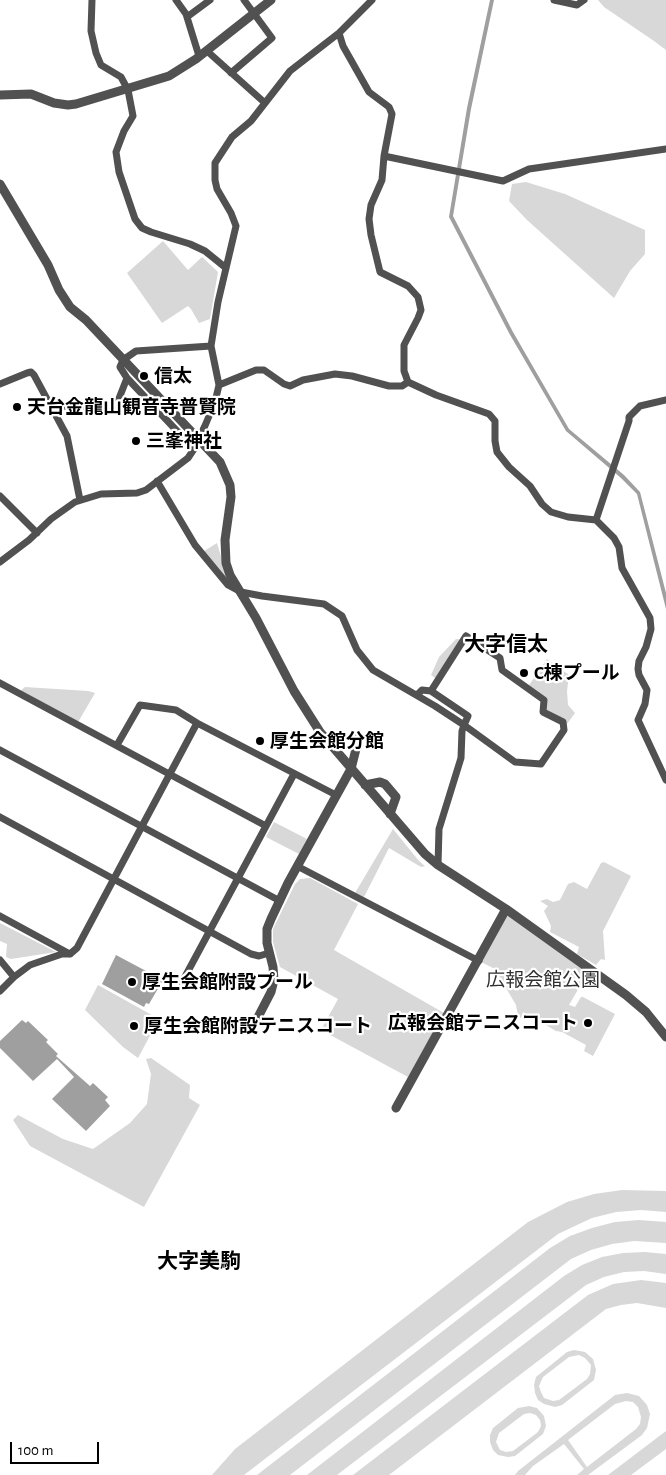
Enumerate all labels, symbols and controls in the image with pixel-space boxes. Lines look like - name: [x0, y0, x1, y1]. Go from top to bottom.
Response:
- place label: 信太: [154, 365, 192, 387]
- marker: 信太: [138, 370, 150, 382]
- place label: 天台金龍山観音寺普賢院: [27, 396, 236, 418]
- marker: 天台金龍山観音寺普賢院: [11, 401, 23, 413]
- place label: 三峯神社: [146, 430, 222, 452]
- marker: 三峯神社: [130, 435, 142, 447]
- district label: 大字信太: [464, 632, 548, 658]
- place label: C棟プール: [534, 662, 620, 684]
- marker: C棟プール: [518, 667, 530, 679]
- place label: 厚生会館分館: [270, 730, 384, 752]
- marker: 厚生会館分館: [254, 735, 266, 747]
- park label: 広報会館公園: [486, 969, 600, 991]
- place label: 厚生会館附設プール: [142, 971, 313, 993]
- marker: 厚生会館附設プール: [126, 976, 138, 988]
- place label: 広報会館テニスコート: [388, 1012, 578, 1034]
- place label: 厚生会館附設テニスコート: [144, 1015, 372, 1037]
- marker: 広報会館テニスコート: [582, 1017, 594, 1029]
- marker: 厚生会館附設テニスコート: [128, 1020, 140, 1032]
- district label: 大字美駒: [157, 1249, 241, 1275]
- scale bar: [12, 1432, 101, 1464]
- text: 100 m: [18, 1443, 53, 1458]

